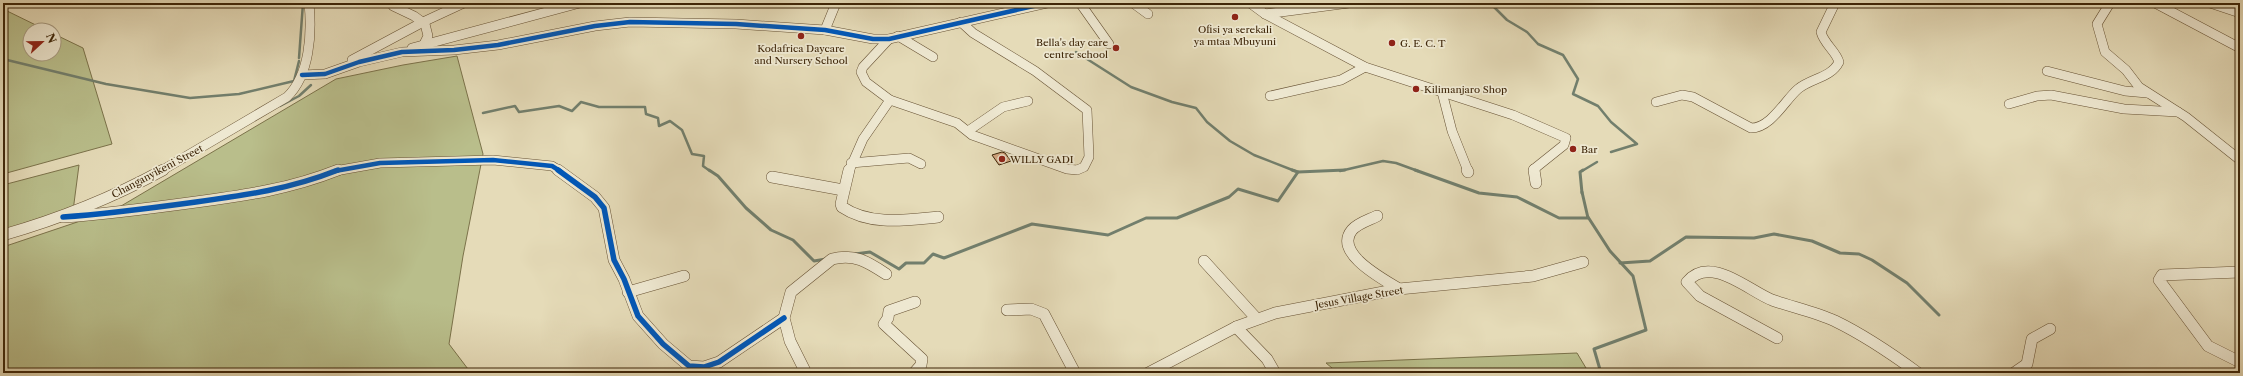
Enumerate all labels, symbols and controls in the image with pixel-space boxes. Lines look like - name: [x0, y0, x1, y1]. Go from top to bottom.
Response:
- marker: Ofisi ya serekali ya mtaa Mbuyuni: [1230, 12, 1240, 22]
- north arrow: [22, 22, 62, 62]
- place label: Ofisi ya serekali ya mtaa Mbuyuni: [1193, 23, 1276, 48]
- text: N: [43, 31, 60, 46]
- marker: Kodafrica Daycare and Nursery School: [796, 31, 806, 41]
- place label: Bella's day care centre school: [1036, 36, 1108, 61]
- place label: G. E. C. T: [1400, 37, 1446, 50]
- marker: G. E. C. T: [1387, 38, 1397, 48]
- place label: Kodafrica Daycare and Nursery School: [754, 42, 848, 67]
- marker: Bella's day care centre school: [1111, 43, 1121, 53]
- place label: Kilimanjaro Shop: [1424, 83, 1507, 96]
- marker: Kilimanjaro Shop: [1411, 84, 1421, 94]
- street label: Changanyikeni Street: [109, 142, 206, 201]
- place label: Bar: [1581, 143, 1598, 156]
- marker: Bar: [1568, 144, 1578, 154]
- place label: WILLY GADI: [1009, 153, 1074, 166]
- marker: WILLY GADI: [997, 154, 1007, 164]
- street label: Jesus Village Street: [1312, 283, 1405, 312]

